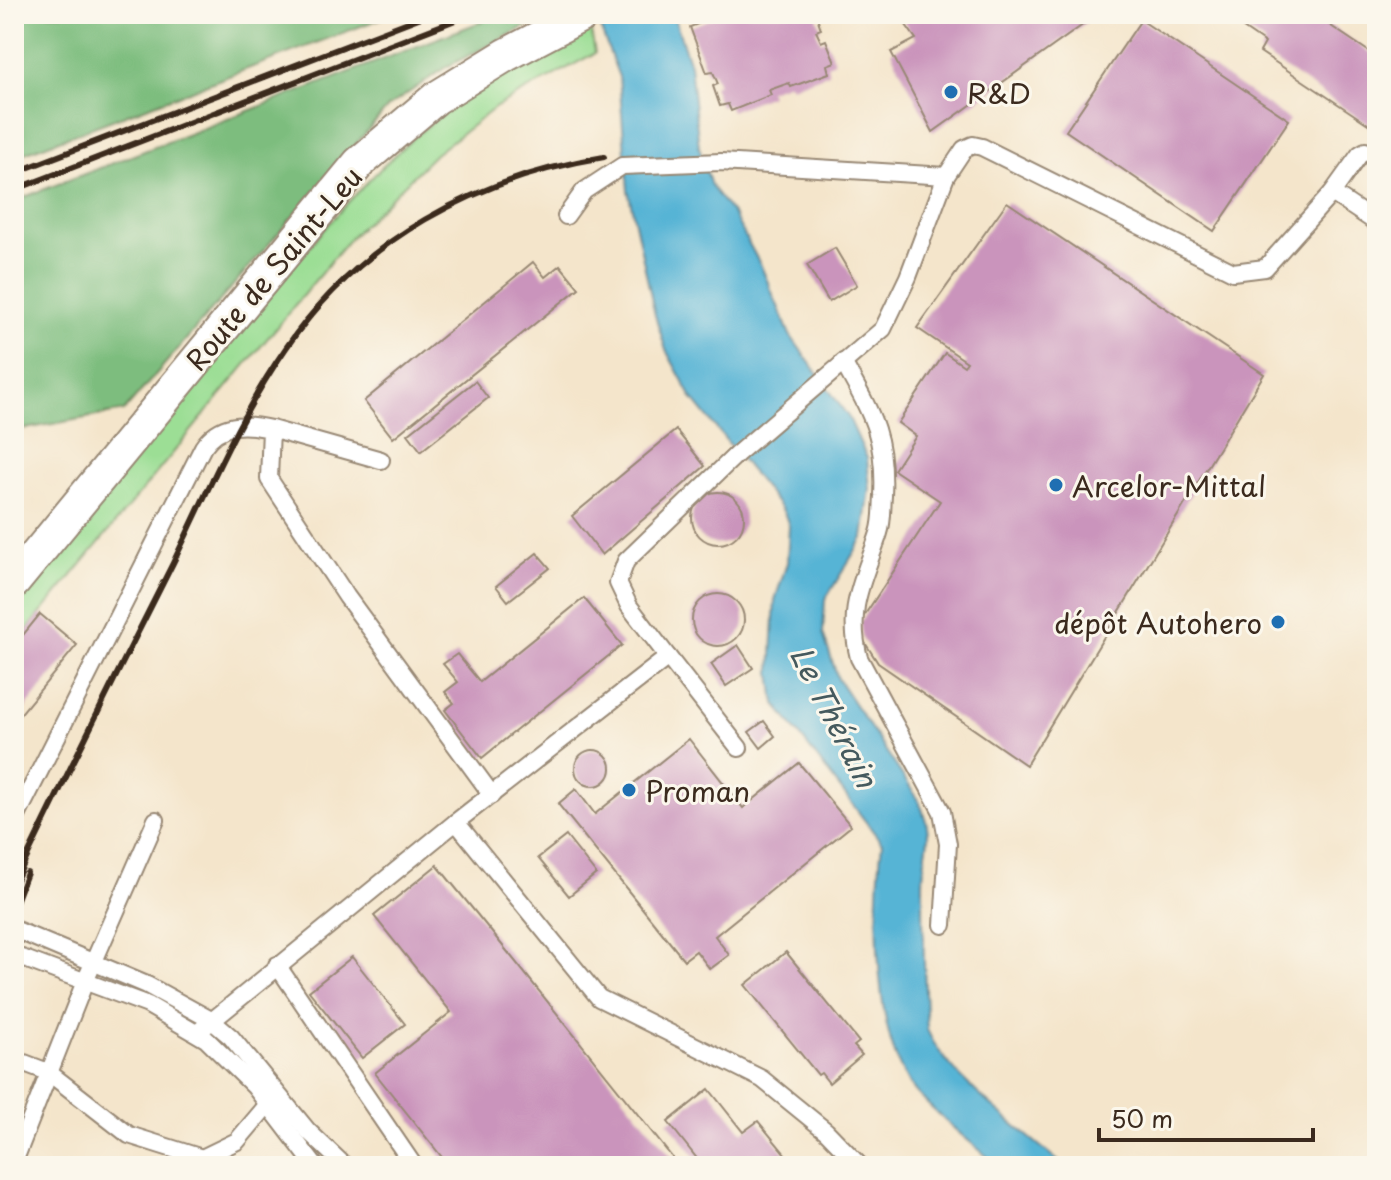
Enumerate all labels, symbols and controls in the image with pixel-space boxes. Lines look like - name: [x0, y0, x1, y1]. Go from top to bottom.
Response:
- place label: R&D: [967, 71, 1031, 114]
- marker: R&D: [942, 83, 960, 101]
- street label: Route de Saint-Leu: [174, 156, 372, 380]
- place label: Arcelor-Mittal: [1072, 464, 1266, 507]
- marker: Arcelor-Mittal: [1047, 476, 1065, 494]
- place label: dépôt Autohero: [1054, 601, 1262, 644]
- marker: dépôt Autohero: [1269, 613, 1287, 631]
- water label: Le Thérain: [780, 637, 891, 796]
- place label: Proman: [645, 769, 750, 812]
- marker: Proman: [620, 781, 638, 799]
- scale bar: [1099, 1092, 1313, 1142]
- text: 50 m: [1111, 1100, 1173, 1136]

